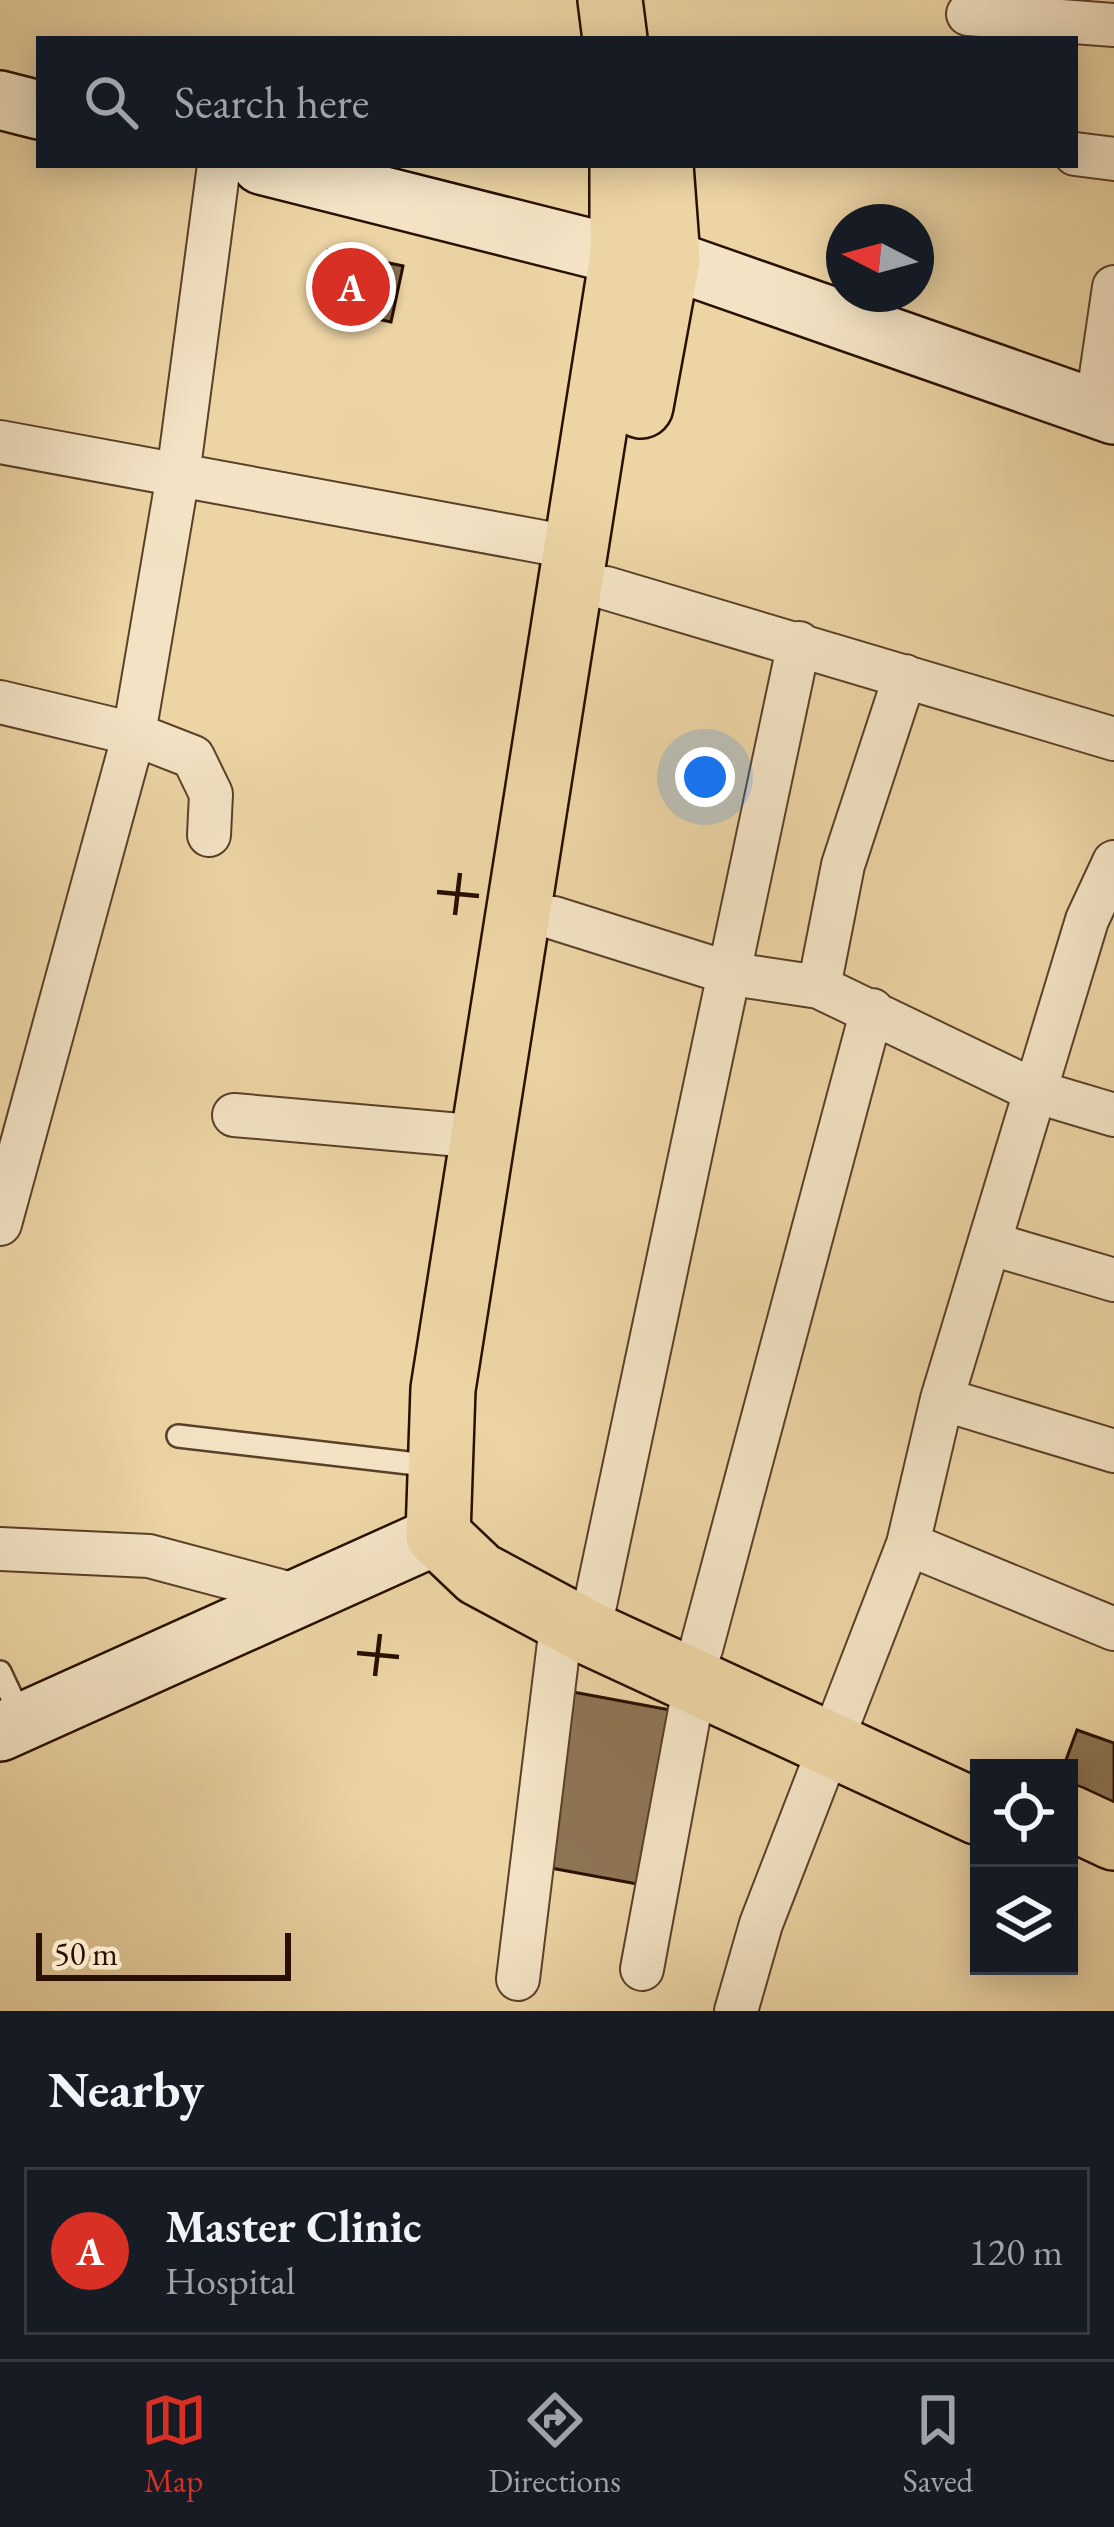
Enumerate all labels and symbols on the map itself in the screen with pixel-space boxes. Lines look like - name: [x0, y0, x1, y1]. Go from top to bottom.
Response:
- north arrow: [826, 204, 934, 312]
- pin: A: [312, 242, 390, 332]
- your location: [675, 747, 735, 807]
- scale bar: [36, 1927, 291, 1980]

